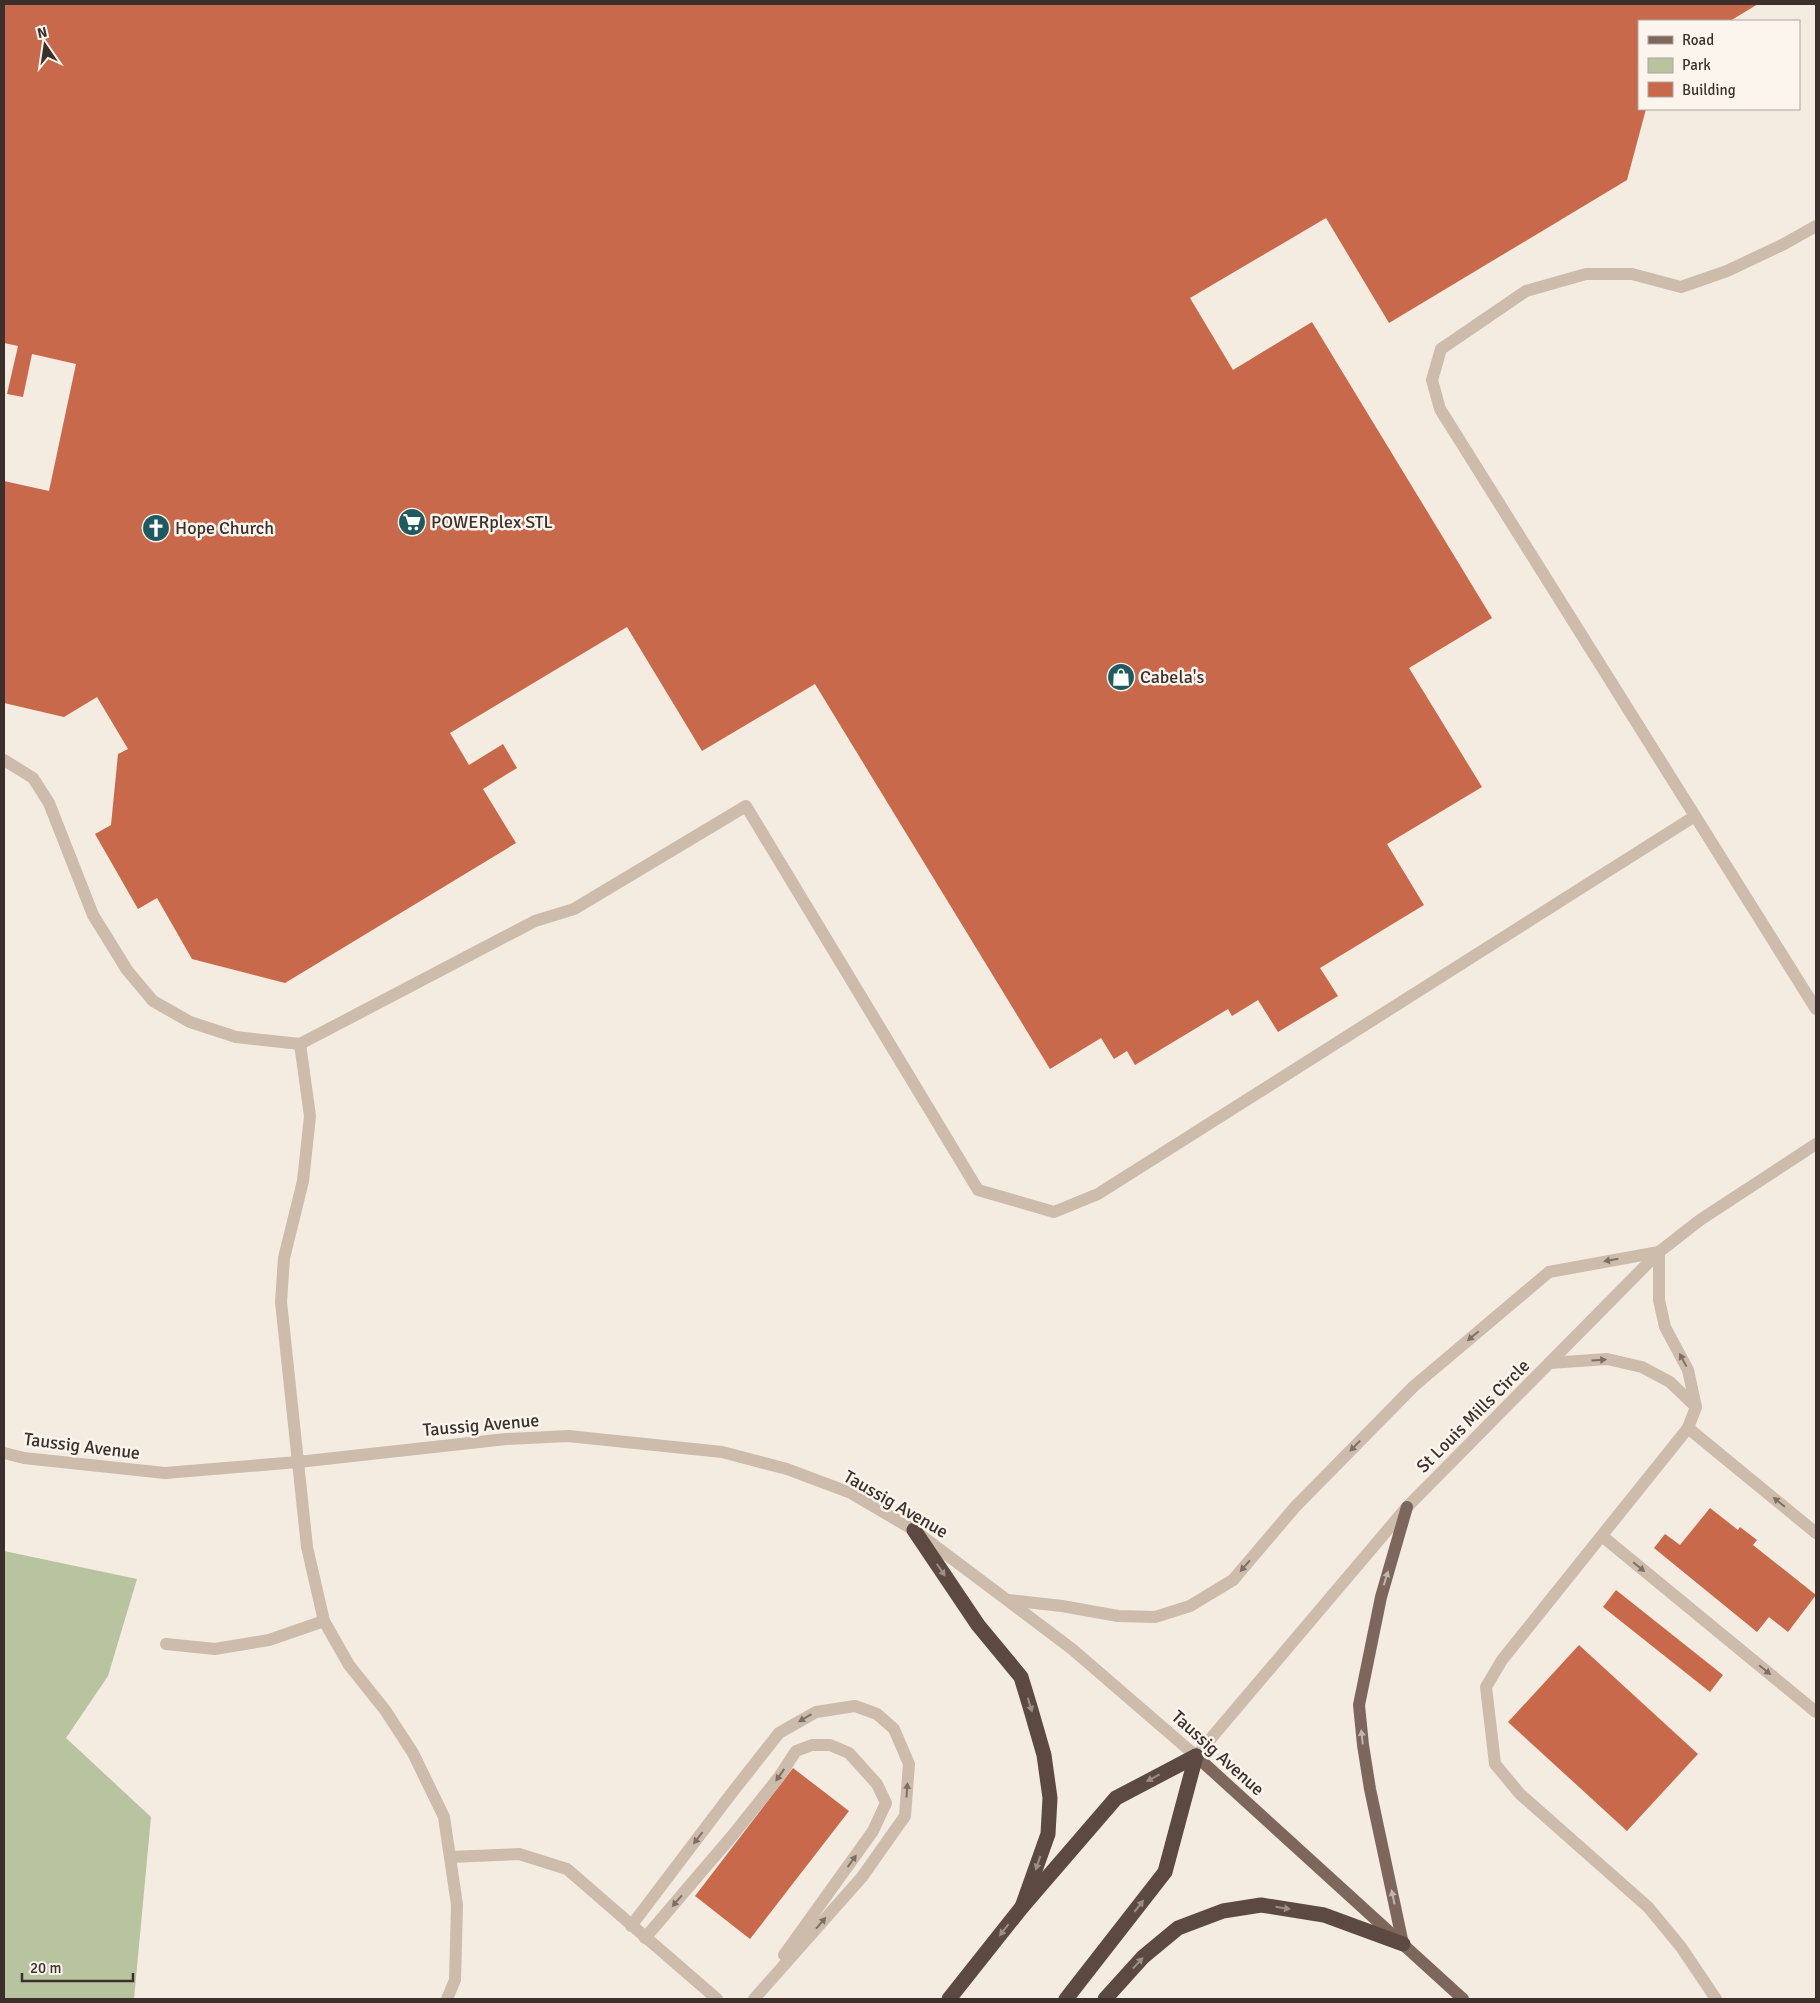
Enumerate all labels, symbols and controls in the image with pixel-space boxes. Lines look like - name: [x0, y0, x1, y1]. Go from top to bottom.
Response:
- north arrow: [20, 20, 70, 70]
- legend: [1638, 20, 1800, 110]
- text: N: [36, 23, 49, 42]
- text: Road: [1682, 31, 1714, 49]
- text: Park: [1682, 56, 1711, 74]
- text: Building: [1682, 81, 1736, 99]
- supermarket icon: POWERplex STL: [397, 507, 427, 537]
- place label: POWERplex STL: [431, 511, 553, 533]
- church icon: Hope Church: [141, 513, 171, 543]
- place label: Hope Church: [175, 517, 274, 539]
- shop icon: Cabela's: [1106, 662, 1136, 692]
- place label: Cabela's: [1140, 666, 1205, 688]
- one-way arrow: [1603, 1257, 1619, 1265]
- one-way arrow: [1467, 1330, 1480, 1341]
- one-way arrow: [1678, 1353, 1687, 1367]
- street label: St Louis Mills Circle: [1412, 1355, 1534, 1477]
- one-way arrow: [1591, 1355, 1607, 1363]
- street label: Taussig Avenue: [422, 1409, 540, 1441]
- street label: Taussig Avenue: [23, 1428, 141, 1464]
- one-way arrow: [1349, 1440, 1361, 1452]
- street label: Taussig Avenue: [840, 1465, 952, 1543]
- one-way arrow: [1772, 1497, 1785, 1508]
- one-way arrow: [1240, 1560, 1251, 1572]
- one-way arrow: [1633, 1562, 1646, 1573]
- one-way arrow: [936, 1563, 946, 1577]
- one-way arrow: [1383, 1570, 1391, 1585]
- one-way arrow: [1758, 1665, 1771, 1676]
- one-way arrow: [1026, 1698, 1034, 1713]
- street label: Taussig Avenue: [1167, 1706, 1269, 1800]
- one-way arrow: [798, 1714, 811, 1723]
- one-way arrow: [1358, 1729, 1366, 1745]
- one-way arrow: [775, 1768, 785, 1782]
- one-way arrow: [1146, 1774, 1159, 1783]
- one-way arrow: [903, 1782, 911, 1798]
- one-way arrow: [692, 1831, 703, 1844]
- one-way arrow: [847, 1854, 857, 1867]
- one-way arrow: [1034, 1856, 1042, 1871]
- one-way arrow: [1389, 1889, 1397, 1904]
- one-way arrow: [671, 1894, 682, 1907]
- one-way arrow: [1134, 1899, 1144, 1913]
- one-way arrow: [1275, 1905, 1291, 1913]
- one-way arrow: [815, 1918, 827, 1930]
- one-way arrow: [998, 1923, 1009, 1936]
- scale bar: [22, 1950, 134, 1982]
- one-way arrow: [1132, 1957, 1144, 1969]
- text: 20 m: [30, 1959, 61, 1977]

